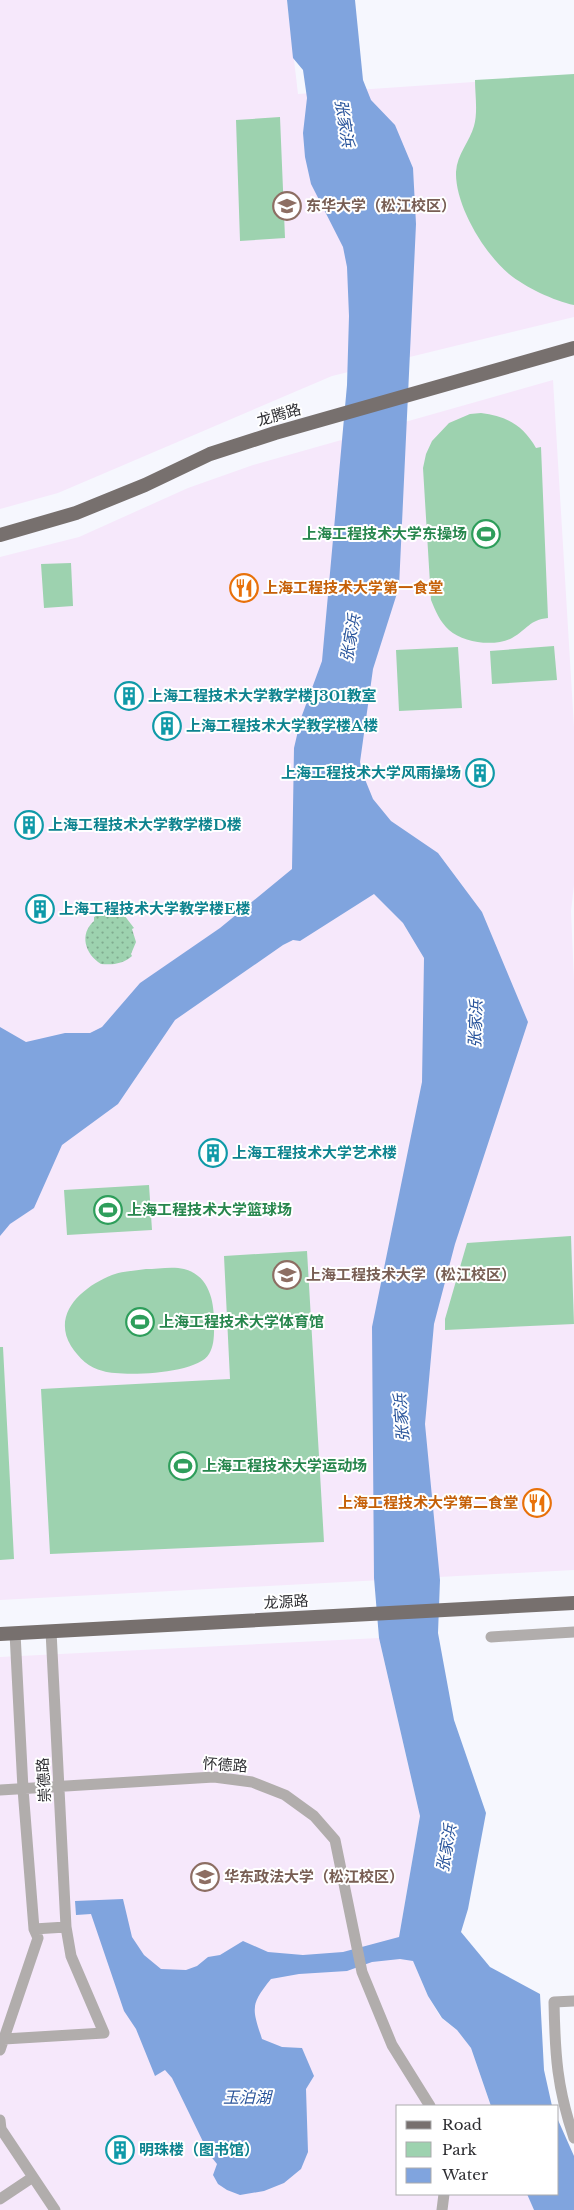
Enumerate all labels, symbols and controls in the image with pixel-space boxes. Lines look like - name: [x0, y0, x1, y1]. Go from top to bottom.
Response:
- water label: 张家浜: [331, 98, 359, 150]
- school or university icon: 东华大学（松江校区）: [272, 191, 302, 221]
- place label: 东华大学（松江校区）: [306, 196, 456, 215]
- street label: 龙腾路: [255, 399, 303, 430]
- sports icon: 上海工程技术大学东操场: [471, 519, 501, 549]
- place label: 上海工程技术大学东操场: [302, 524, 467, 543]
- restaurant icon: 上海工程技术大学第一食堂: [229, 573, 259, 603]
- place label: 上海工程技术大学第一食堂: [263, 578, 443, 597]
- water label: 张家浜: [336, 611, 364, 663]
- building icon: 上海工程技术大学教学楼J301教室: [114, 681, 144, 711]
- place label: 上海工程技术大学教学楼J301教室: [148, 686, 377, 705]
- building icon: 上海工程技术大学教学楼A楼: [152, 711, 182, 741]
- place label: 上海工程技术大学教学楼A楼: [186, 716, 378, 735]
- building icon: 上海工程技术大学风雨操场: [465, 758, 495, 788]
- place label: 上海工程技术大学风雨操场: [281, 763, 461, 782]
- building icon: 上海工程技术大学教学楼D楼: [14, 810, 44, 840]
- place label: 上海工程技术大学教学楼D楼: [48, 815, 242, 834]
- building icon: 上海工程技术大学教学楼E楼: [25, 894, 55, 924]
- place label: 上海工程技术大学教学楼E楼: [59, 899, 250, 918]
- water label: 张家浜: [464, 998, 486, 1048]
- building icon: 上海工程技术大学艺术楼: [198, 1138, 228, 1168]
- place label: 上海工程技术大学艺术楼: [232, 1143, 397, 1162]
- sports icon: 上海工程技术大学篮球场: [93, 1195, 123, 1225]
- place label: 上海工程技术大学篮球场: [127, 1200, 292, 1219]
- school or university icon: 上海工程技术大学（松江校区）: [272, 1260, 302, 1290]
- place label: 上海工程技术大学（松江校区）: [306, 1265, 516, 1284]
- sports icon: 上海工程技术大学体育馆: [125, 1307, 155, 1337]
- place label: 上海工程技术大学体育馆: [159, 1312, 324, 1331]
- water label: 张家浜: [389, 1391, 413, 1443]
- sports icon: 上海工程技术大学运动场: [168, 1451, 198, 1481]
- place label: 上海工程技术大学运动场: [202, 1456, 367, 1475]
- restaurant icon: 上海工程技术大学第二食堂: [522, 1488, 552, 1518]
- place label: 上海工程技术大学第二食堂: [338, 1493, 518, 1512]
- street label: 龙源路: [263, 1591, 309, 1612]
- street label: 怀德路: [202, 1753, 248, 1776]
- street label: 崇德路: [33, 1757, 54, 1803]
- water label: 张家浜: [432, 1821, 460, 1873]
- school or university icon: 华东政法大学（松江校区）: [190, 1862, 220, 1892]
- place label: 华东政法大学（松江校区）: [224, 1867, 404, 1886]
- water label: 玉泊湖: [223, 2087, 274, 2107]
- legend: [396, 2105, 559, 2195]
- text: Road: [442, 2115, 482, 2134]
- building icon: 明珠楼（图书馆）: [105, 2135, 135, 2165]
- place label: 明珠楼（图书馆）: [139, 2140, 259, 2159]
- text: Park: [442, 2140, 478, 2159]
- text: Water: [441, 2165, 489, 2184]

